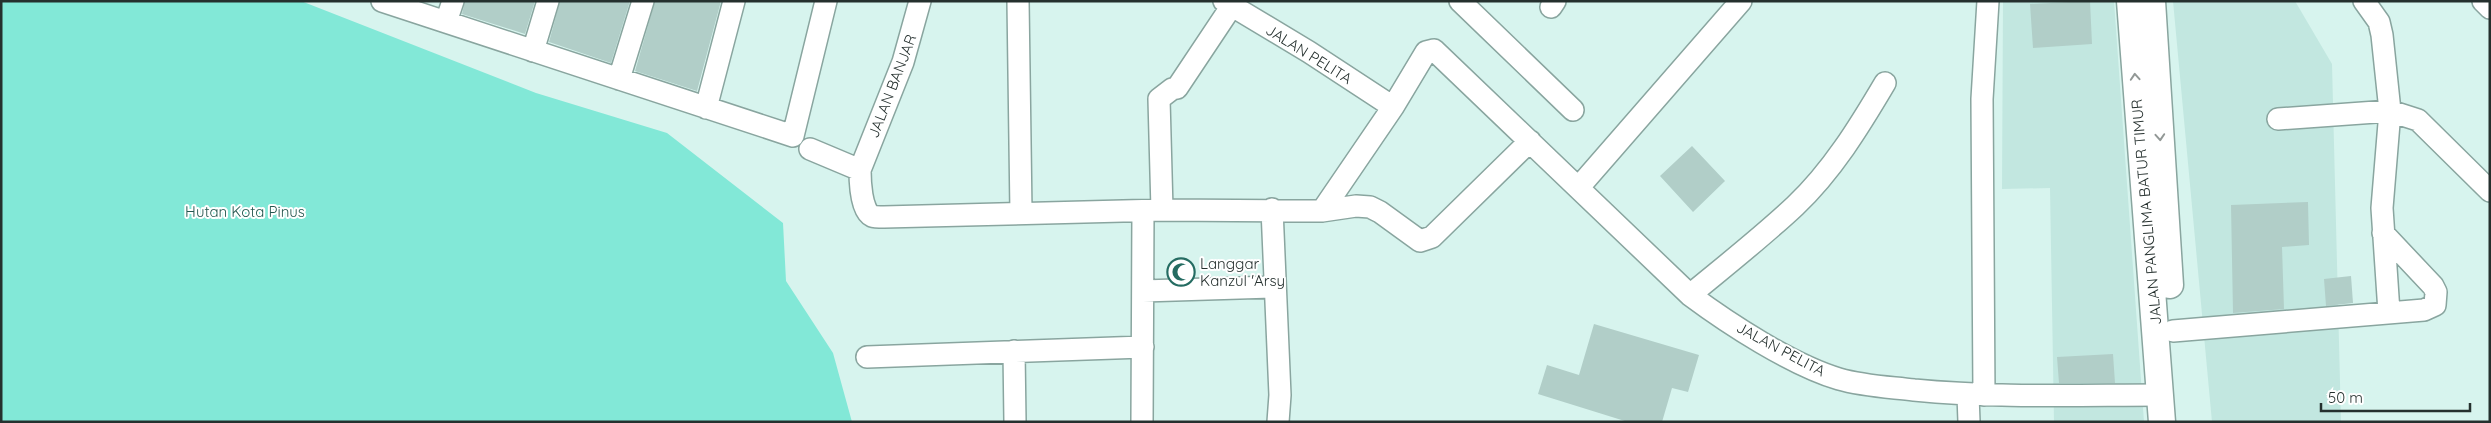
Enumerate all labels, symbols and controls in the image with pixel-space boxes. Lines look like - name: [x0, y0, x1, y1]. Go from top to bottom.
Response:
- street label: JALAN PELITA: [1262, 20, 1356, 88]
- street label: JALAN BANJAR: [864, 32, 920, 140]
- one-way arrow: [2130, 72, 2141, 80]
- street label: JALAN PANGLIMA BATUR TIMUR: [2127, 98, 2165, 326]
- one-way arrow: [2155, 134, 2166, 142]
- park label: Hutan Kota Pinus: [185, 202, 305, 221]
- place label: Langgar Kanzul 'Arsy: [1200, 254, 1285, 290]
- mosque icon: Langgar Kanzul 'Arsy: [1166, 257, 1196, 287]
- street label: JALAN PELITA: [1733, 318, 1829, 381]
- scale bar: [2321, 380, 2470, 412]
- text: 50 m: [2328, 388, 2363, 407]

